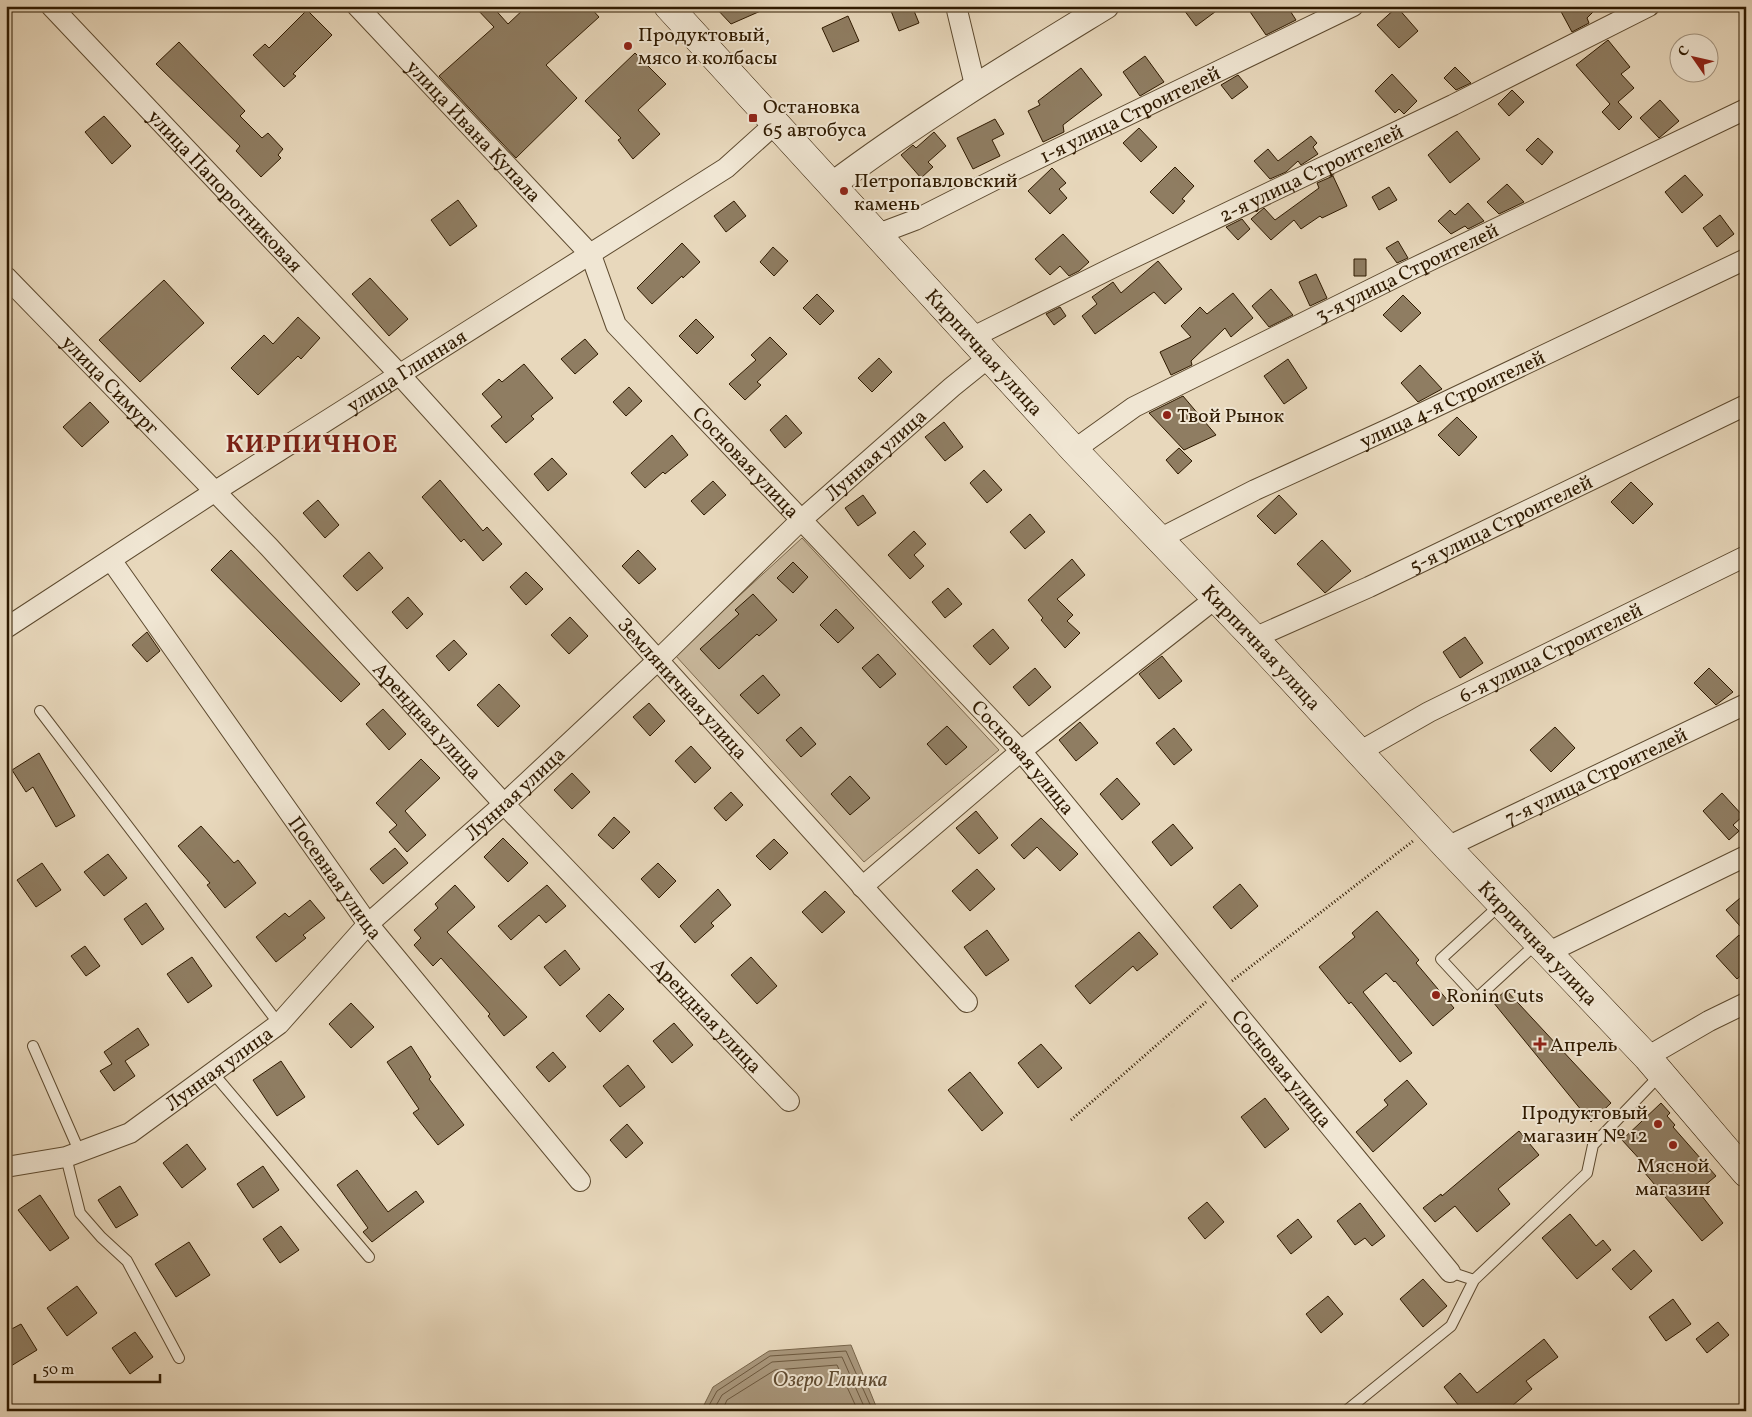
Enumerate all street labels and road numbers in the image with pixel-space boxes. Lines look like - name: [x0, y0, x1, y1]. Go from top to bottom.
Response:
- street label: улица Ивана Купала: [399, 54, 547, 210]
- street label: 1-я улица Строителей: [1035, 60, 1226, 172]
- street label: улица Папоротниковая: [140, 104, 308, 280]
- street label: 2-я улица Строителей: [1215, 119, 1409, 231]
- street label: 3-я улица Строителей: [1311, 217, 1504, 331]
- street label: Кирпичная улица: [918, 284, 1049, 423]
- street label: улица Глинная: [342, 324, 473, 421]
- street label: улица Симург: [54, 330, 165, 442]
- street label: улица 4-я Строителей: [1356, 345, 1550, 456]
- street label: Сосновая улица: [685, 401, 805, 526]
- street label: Лунная улица: [820, 403, 934, 509]
- street label: 5-я улица Строителей: [1405, 469, 1598, 581]
- street label: Кирпичная улица: [1194, 579, 1326, 718]
- street label: 6-я улица Строителей: [1455, 597, 1648, 711]
- street label: Земляничная улица: [610, 612, 753, 767]
- street label: Арендная улица: [365, 657, 487, 787]
- street label: Сосновая улица: [964, 695, 1080, 822]
- street label: 7-я улица Строителей: [1501, 722, 1693, 833]
- street label: Лунная улица: [459, 741, 573, 848]
- street label: Посевная улица: [280, 811, 388, 947]
- street label: Кирпичная улица: [1470, 876, 1604, 1013]
- street label: Арендная улица: [643, 953, 767, 1081]
- street label: Сосновая улица: [1224, 1005, 1338, 1135]
- street label: Лунная улица: [160, 1021, 280, 1119]

